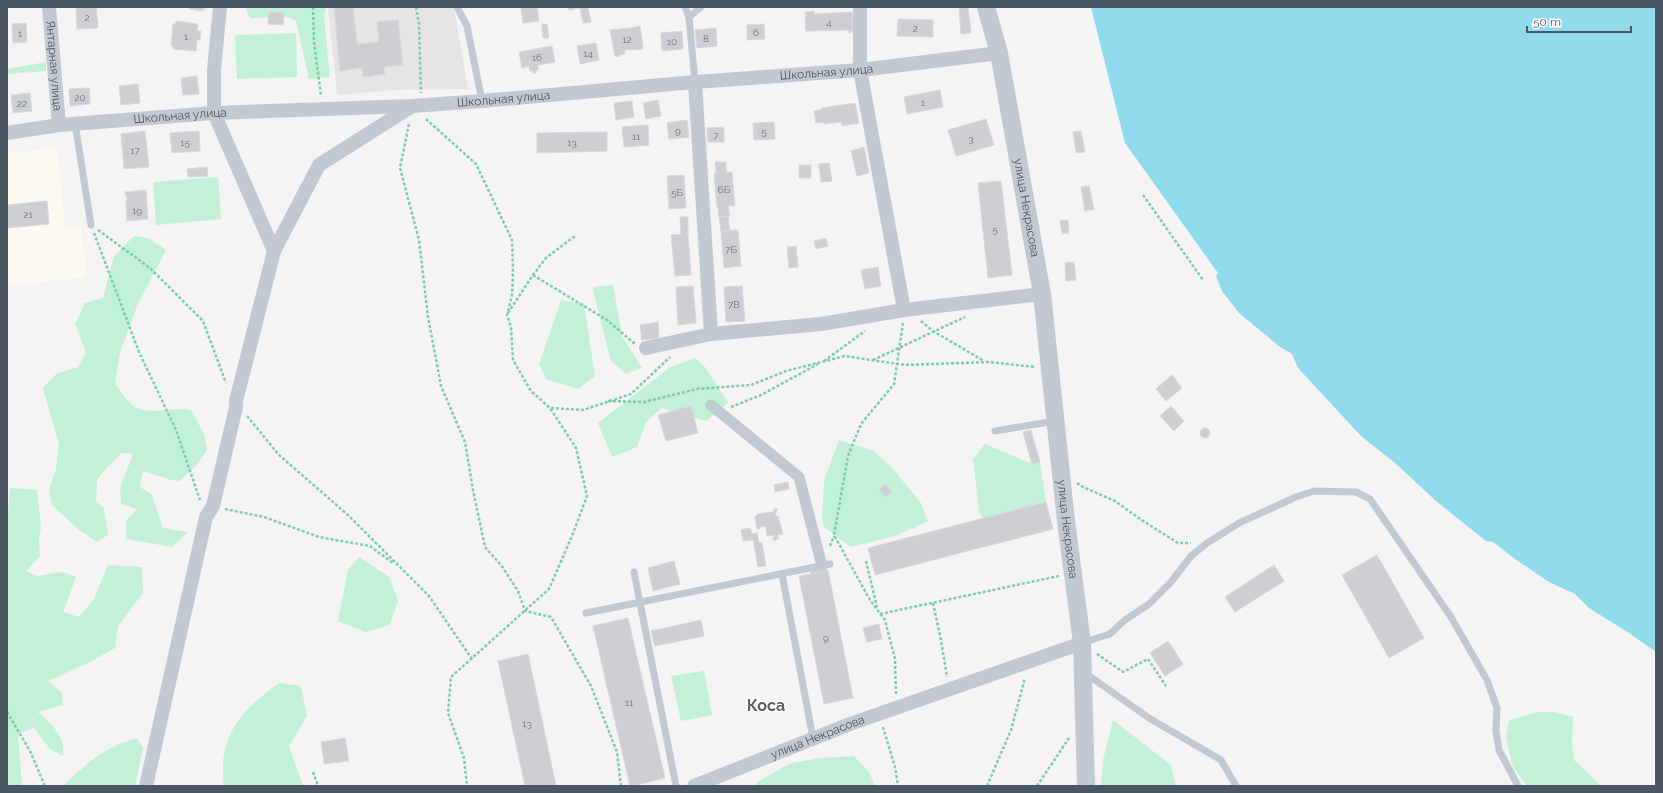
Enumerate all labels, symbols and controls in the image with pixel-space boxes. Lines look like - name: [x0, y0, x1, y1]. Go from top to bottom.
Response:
- scale bar: [1527, 8, 1631, 34]
- house number: 2: [84, 12, 90, 23]
- text: 50 m: [1533, 15, 1561, 29]
- house number: 4: [826, 17, 832, 28]
- street label: Янтарная улица: [43, 20, 65, 112]
- house number: 2: [912, 23, 918, 34]
- house number: 6: [753, 27, 759, 38]
- house number: 1: [18, 28, 23, 39]
- house number: 1: [184, 31, 189, 42]
- house number: 8: [703, 33, 709, 44]
- house number: 12: [622, 34, 632, 45]
- house number: 10: [667, 36, 677, 47]
- house number: 14: [583, 48, 593, 59]
- house number: 16: [532, 52, 542, 63]
- street label: Школьная улица: [779, 61, 874, 83]
- street label: Школьная улица: [456, 88, 551, 110]
- house number: 20: [74, 92, 86, 103]
- house number: 1: [921, 97, 926, 108]
- house number: 22: [17, 98, 27, 109]
- street label: Школьная улица: [133, 106, 227, 126]
- house number: 9: [675, 125, 681, 136]
- house number: 5: [761, 126, 767, 137]
- house number: 7: [713, 130, 719, 141]
- house number: 11: [632, 131, 641, 142]
- house number: 3: [968, 133, 974, 144]
- house number: 15: [180, 137, 190, 148]
- house number: 13: [567, 137, 577, 148]
- house number: 17: [130, 145, 140, 156]
- street label: улица Некрасова: [1011, 157, 1042, 258]
- house number: 6Б: [718, 184, 731, 195]
- house number: 5Б: [671, 187, 683, 198]
- house number: 19: [132, 205, 142, 216]
- house number: 21: [23, 209, 33, 220]
- house number: 5: [992, 224, 998, 235]
- house number: 7Б: [725, 244, 737, 255]
- house number: 7В: [728, 299, 740, 310]
- street label: улица Некрасова: [1055, 479, 1080, 579]
- house number: 9: [823, 632, 829, 643]
- district label: Коса: [747, 696, 785, 715]
- house number: 11: [625, 697, 634, 708]
- street label: улица Некрасова: [769, 712, 866, 762]
- house number: 13: [522, 718, 532, 729]

